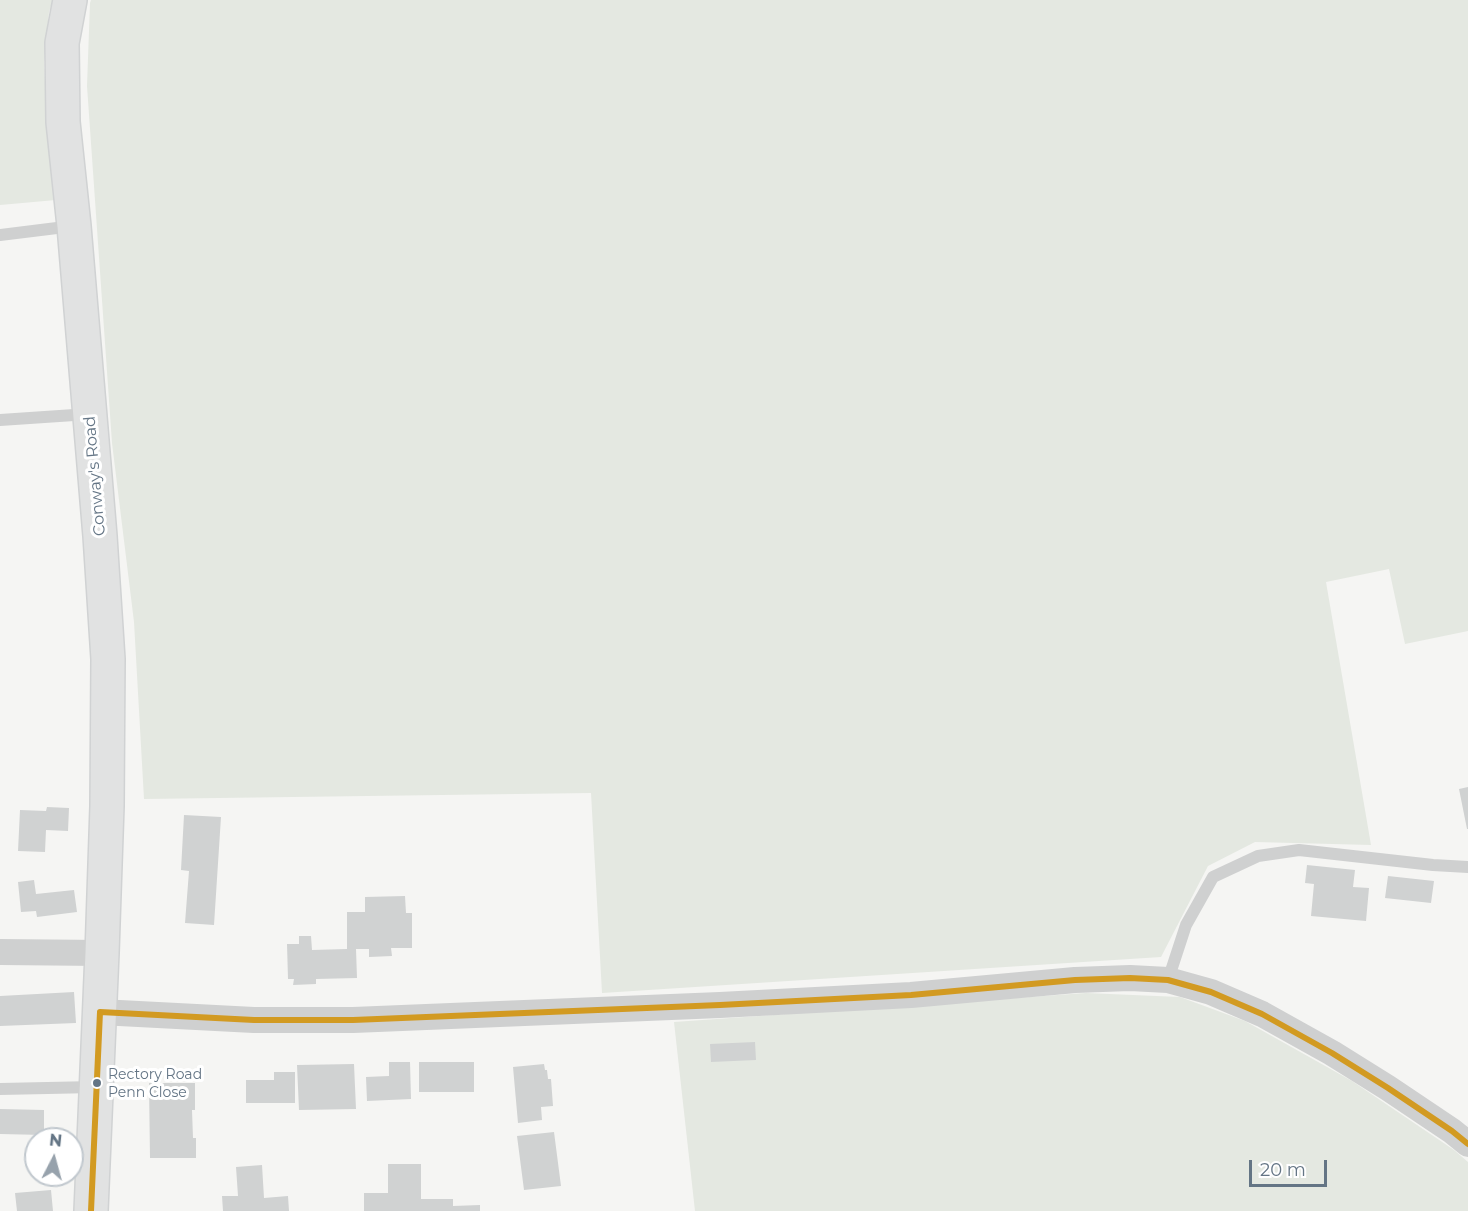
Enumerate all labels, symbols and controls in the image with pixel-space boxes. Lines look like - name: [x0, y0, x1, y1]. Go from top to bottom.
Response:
- street label: Conway's Road: [80, 415, 110, 537]
- place label: Rectory Road Penn Close: [108, 1067, 202, 1100]
- marker: Rectory Road Penn Close: [91, 1077, 103, 1089]
- north arrow: [24, 1127, 84, 1187]
- text: N: [48, 1130, 63, 1151]
- scale bar: [1252, 1148, 1330, 1186]
- text: 20 m: [1260, 1159, 1306, 1181]

